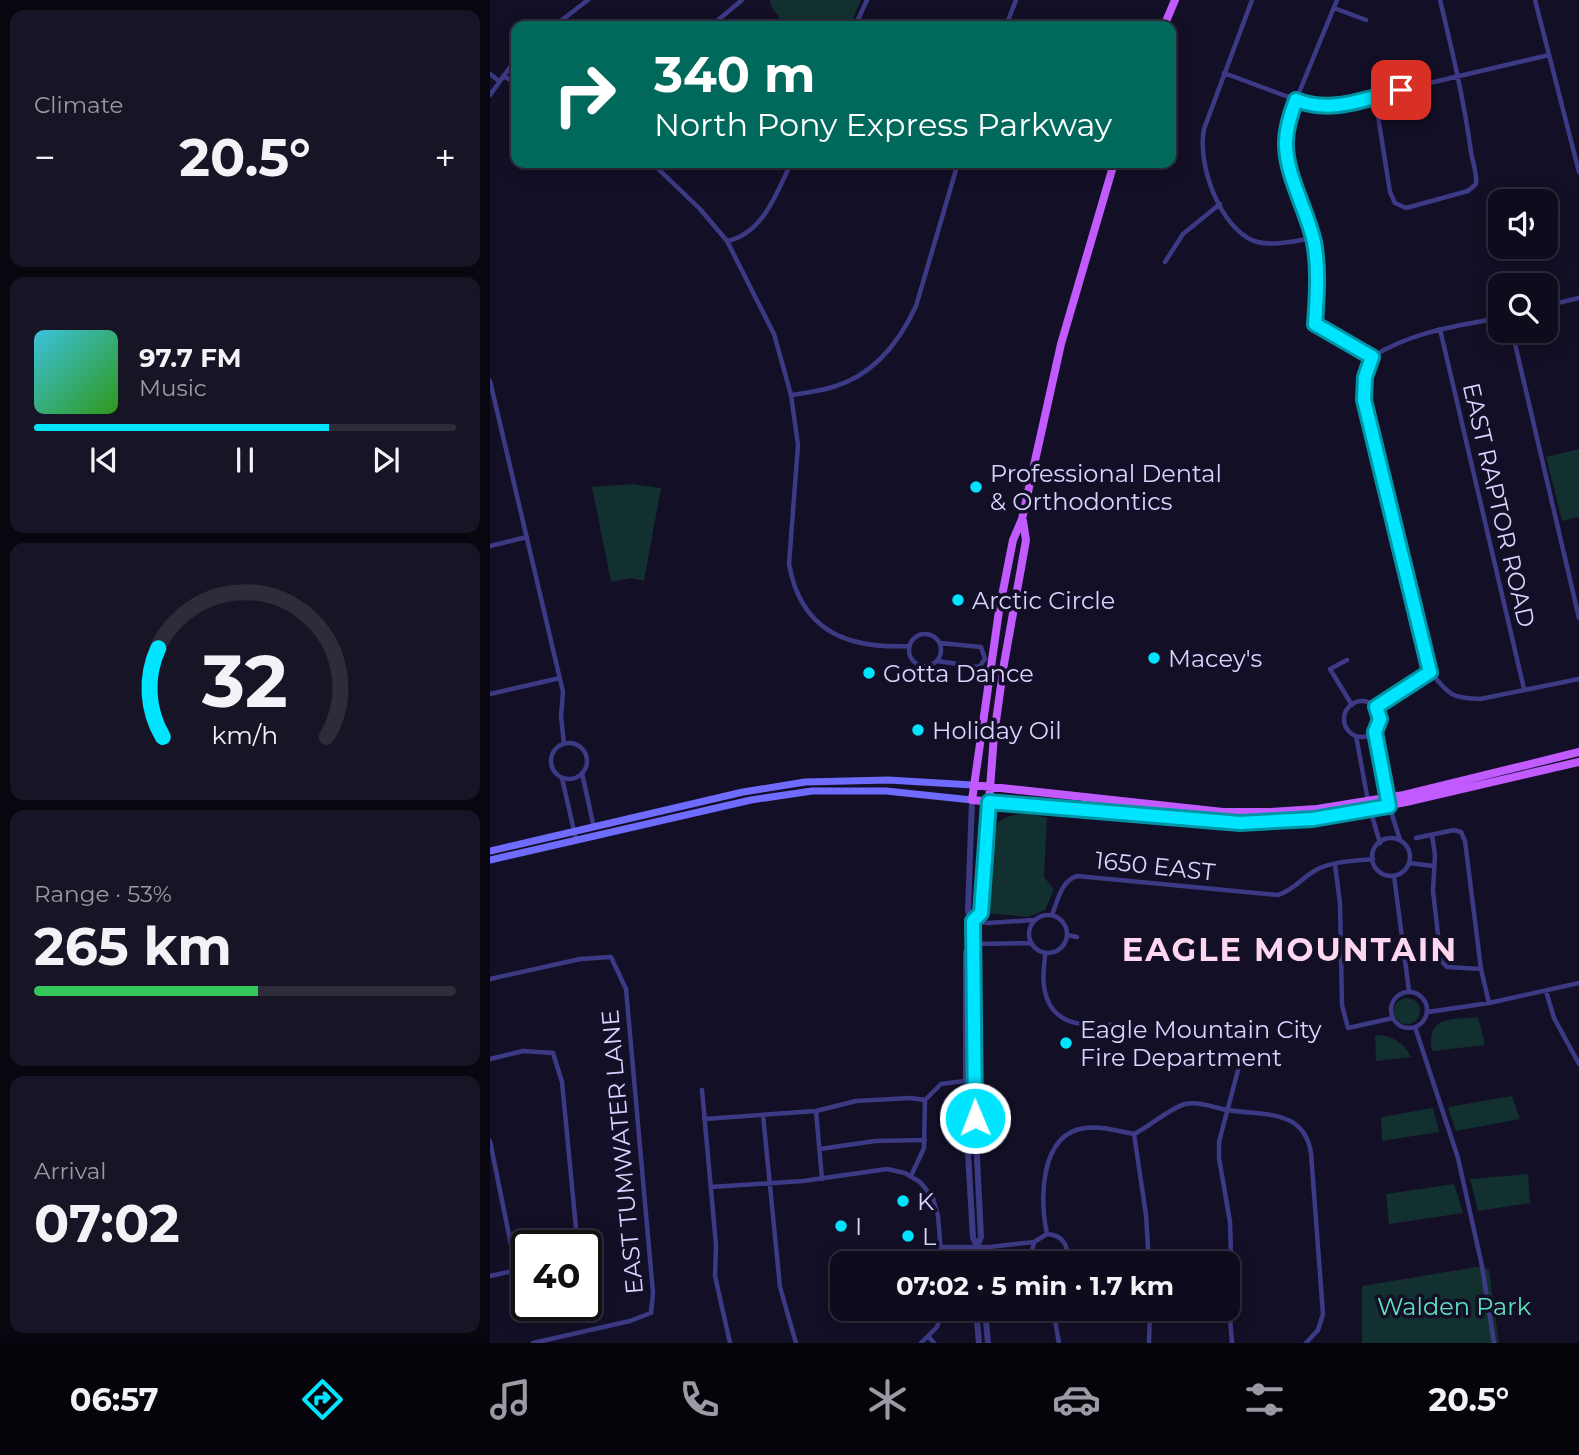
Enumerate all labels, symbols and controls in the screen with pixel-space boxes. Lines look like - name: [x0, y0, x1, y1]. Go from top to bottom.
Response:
- text: 340 m: [654, 45, 815, 104]
- icon: right: [539, 49, 630, 140]
- pin: [1371, 60, 1431, 120]
- icon: arrive: [1382, 71, 1420, 109]
- text: Climate: [34, 91, 123, 119]
- text: North Pony Express Parkway: [654, 105, 1112, 144]
- text: 20.5°: [179, 126, 311, 189]
- text: −: [34, 134, 56, 181]
- text: +: [434, 134, 456, 181]
- map controls: [1488, 189, 1558, 343]
- button: sound: [1488, 189, 1558, 259]
- button: search: [1488, 273, 1558, 343]
- text: 97.7 FM: [139, 342, 242, 374]
- text: Music: [139, 374, 207, 402]
- street label: EAST RAPTOR ROAD: [1457, 380, 1541, 630]
- icon: previous: [85, 441, 123, 479]
- icon: pause: [226, 441, 264, 479]
- icon: next: [367, 441, 405, 479]
- place label: Professional Dental & Orthodontics: [990, 459, 1222, 516]
- marker: Professional Dental & Orthodontics: [968, 479, 984, 495]
- place label: Arctic Circle: [972, 586, 1115, 615]
- marker: Arctic Circle: [950, 592, 966, 608]
- text: 32: [201, 638, 288, 726]
- place label: Macey's: [1168, 644, 1262, 673]
- marker: Macey's: [1146, 650, 1162, 666]
- place label: Gotta Dance: [883, 659, 1034, 688]
- marker: Gotta Dance: [861, 665, 877, 681]
- place label: Holiday Oil: [932, 716, 1062, 745]
- text: km/h: [212, 720, 278, 750]
- marker: Holiday Oil: [910, 722, 926, 738]
- street label: 1650 EAST: [1094, 845, 1217, 887]
- text: Range · 53%: [34, 880, 172, 908]
- text: 265 km: [34, 915, 232, 978]
- district label: EAGLE MOUNTAIN: [1122, 930, 1458, 969]
- street label: EAST TUMWATER LANE: [595, 1009, 649, 1295]
- place label: Eagle Mountain City Fire Department: [1080, 1015, 1322, 1072]
- marker: Eagle Mountain City Fire Department: [1058, 1035, 1074, 1051]
- position arrow: [938, 1081, 1012, 1155]
- text: Arrival: [34, 1157, 107, 1185]
- place label: K: [917, 1187, 934, 1216]
- text: 07:02: [34, 1192, 180, 1255]
- marker: K: [895, 1193, 911, 1209]
- place label: I: [855, 1212, 862, 1241]
- marker: I: [833, 1218, 849, 1234]
- place label: L: [922, 1222, 936, 1251]
- marker: L: [900, 1228, 916, 1244]
- speed limit sign: 40: [511, 1230, 602, 1321]
- text: 07:02 · 5 min · 1.7 km: [896, 1270, 1174, 1302]
- park label: Walden Park: [1377, 1292, 1532, 1321]
- icon: directions: [298, 1375, 347, 1424]
- icon: music: [486, 1375, 535, 1424]
- icon: phone: [675, 1375, 724, 1424]
- icon: climate: [863, 1375, 912, 1424]
- icon: car: [1052, 1375, 1101, 1424]
- icon: filters: [1240, 1375, 1289, 1424]
- text: 06:57: [70, 1380, 159, 1419]
- text: 20.5°: [1428, 1380, 1509, 1419]

